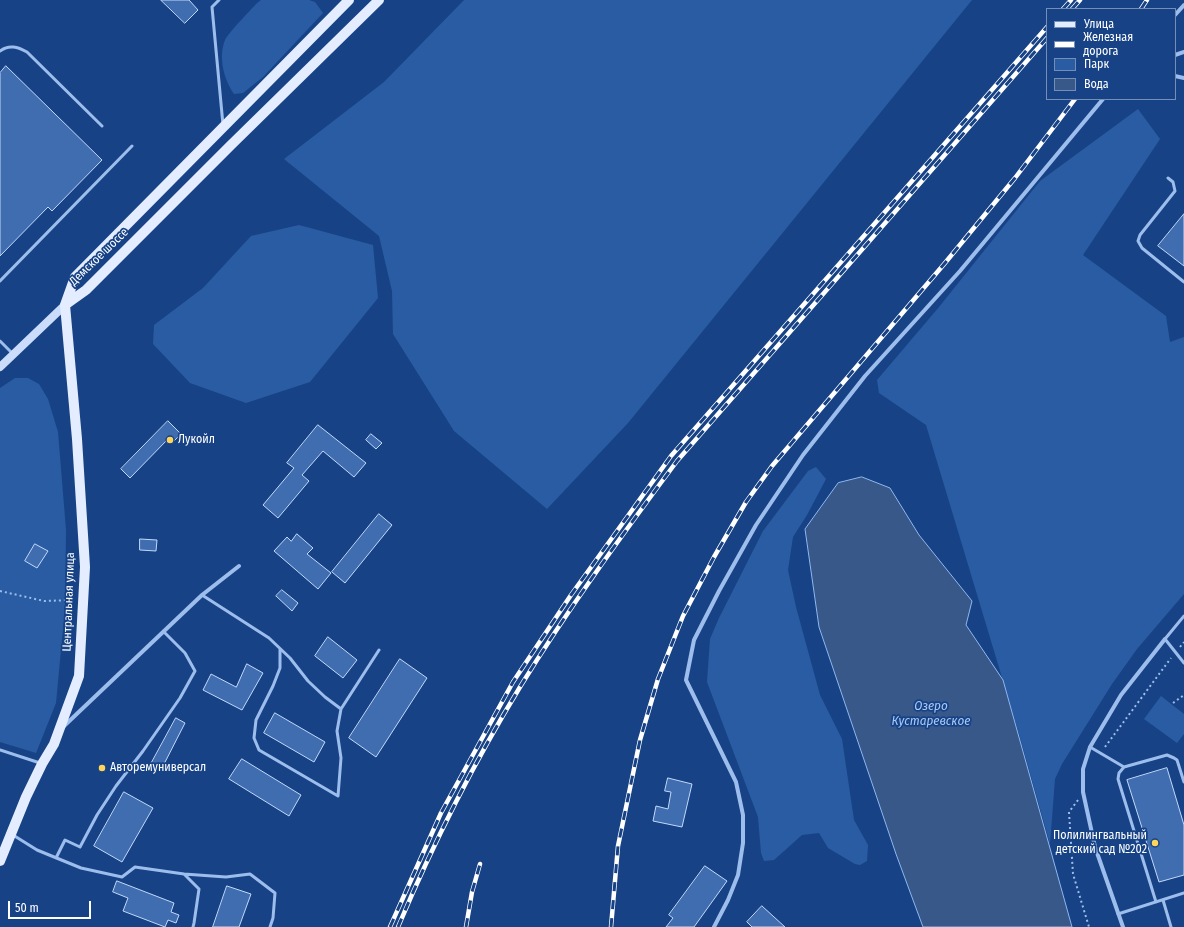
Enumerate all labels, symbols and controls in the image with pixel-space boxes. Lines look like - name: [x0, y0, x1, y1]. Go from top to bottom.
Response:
- legend: [1046, 8, 1176, 100]
- text: Улица: [1084, 17, 1114, 31]
- text: Железная дорога: [1083, 30, 1133, 58]
- text: Парк: [1084, 57, 1109, 71]
- text: Вода: [1084, 77, 1109, 91]
- street label: Демское шоссе: [67, 225, 131, 289]
- place label: Лукойл: [178, 433, 215, 447]
- marker: Лукойл: [165, 435, 175, 445]
- street label: Центральная улица: [60, 552, 78, 652]
- water label: Озеро Кустаревское: [892, 698, 970, 729]
- place label: Авторемуниверсал: [110, 761, 206, 775]
- marker: Авторемуниверсал: [97, 763, 107, 773]
- place label: Полилингвальный детский сад №202: [1053, 829, 1147, 857]
- marker: Полилингвальный детский сад №202: [1150, 838, 1160, 848]
- scale bar: [10, 893, 93, 919]
- text: 50 m: [15, 901, 39, 915]

